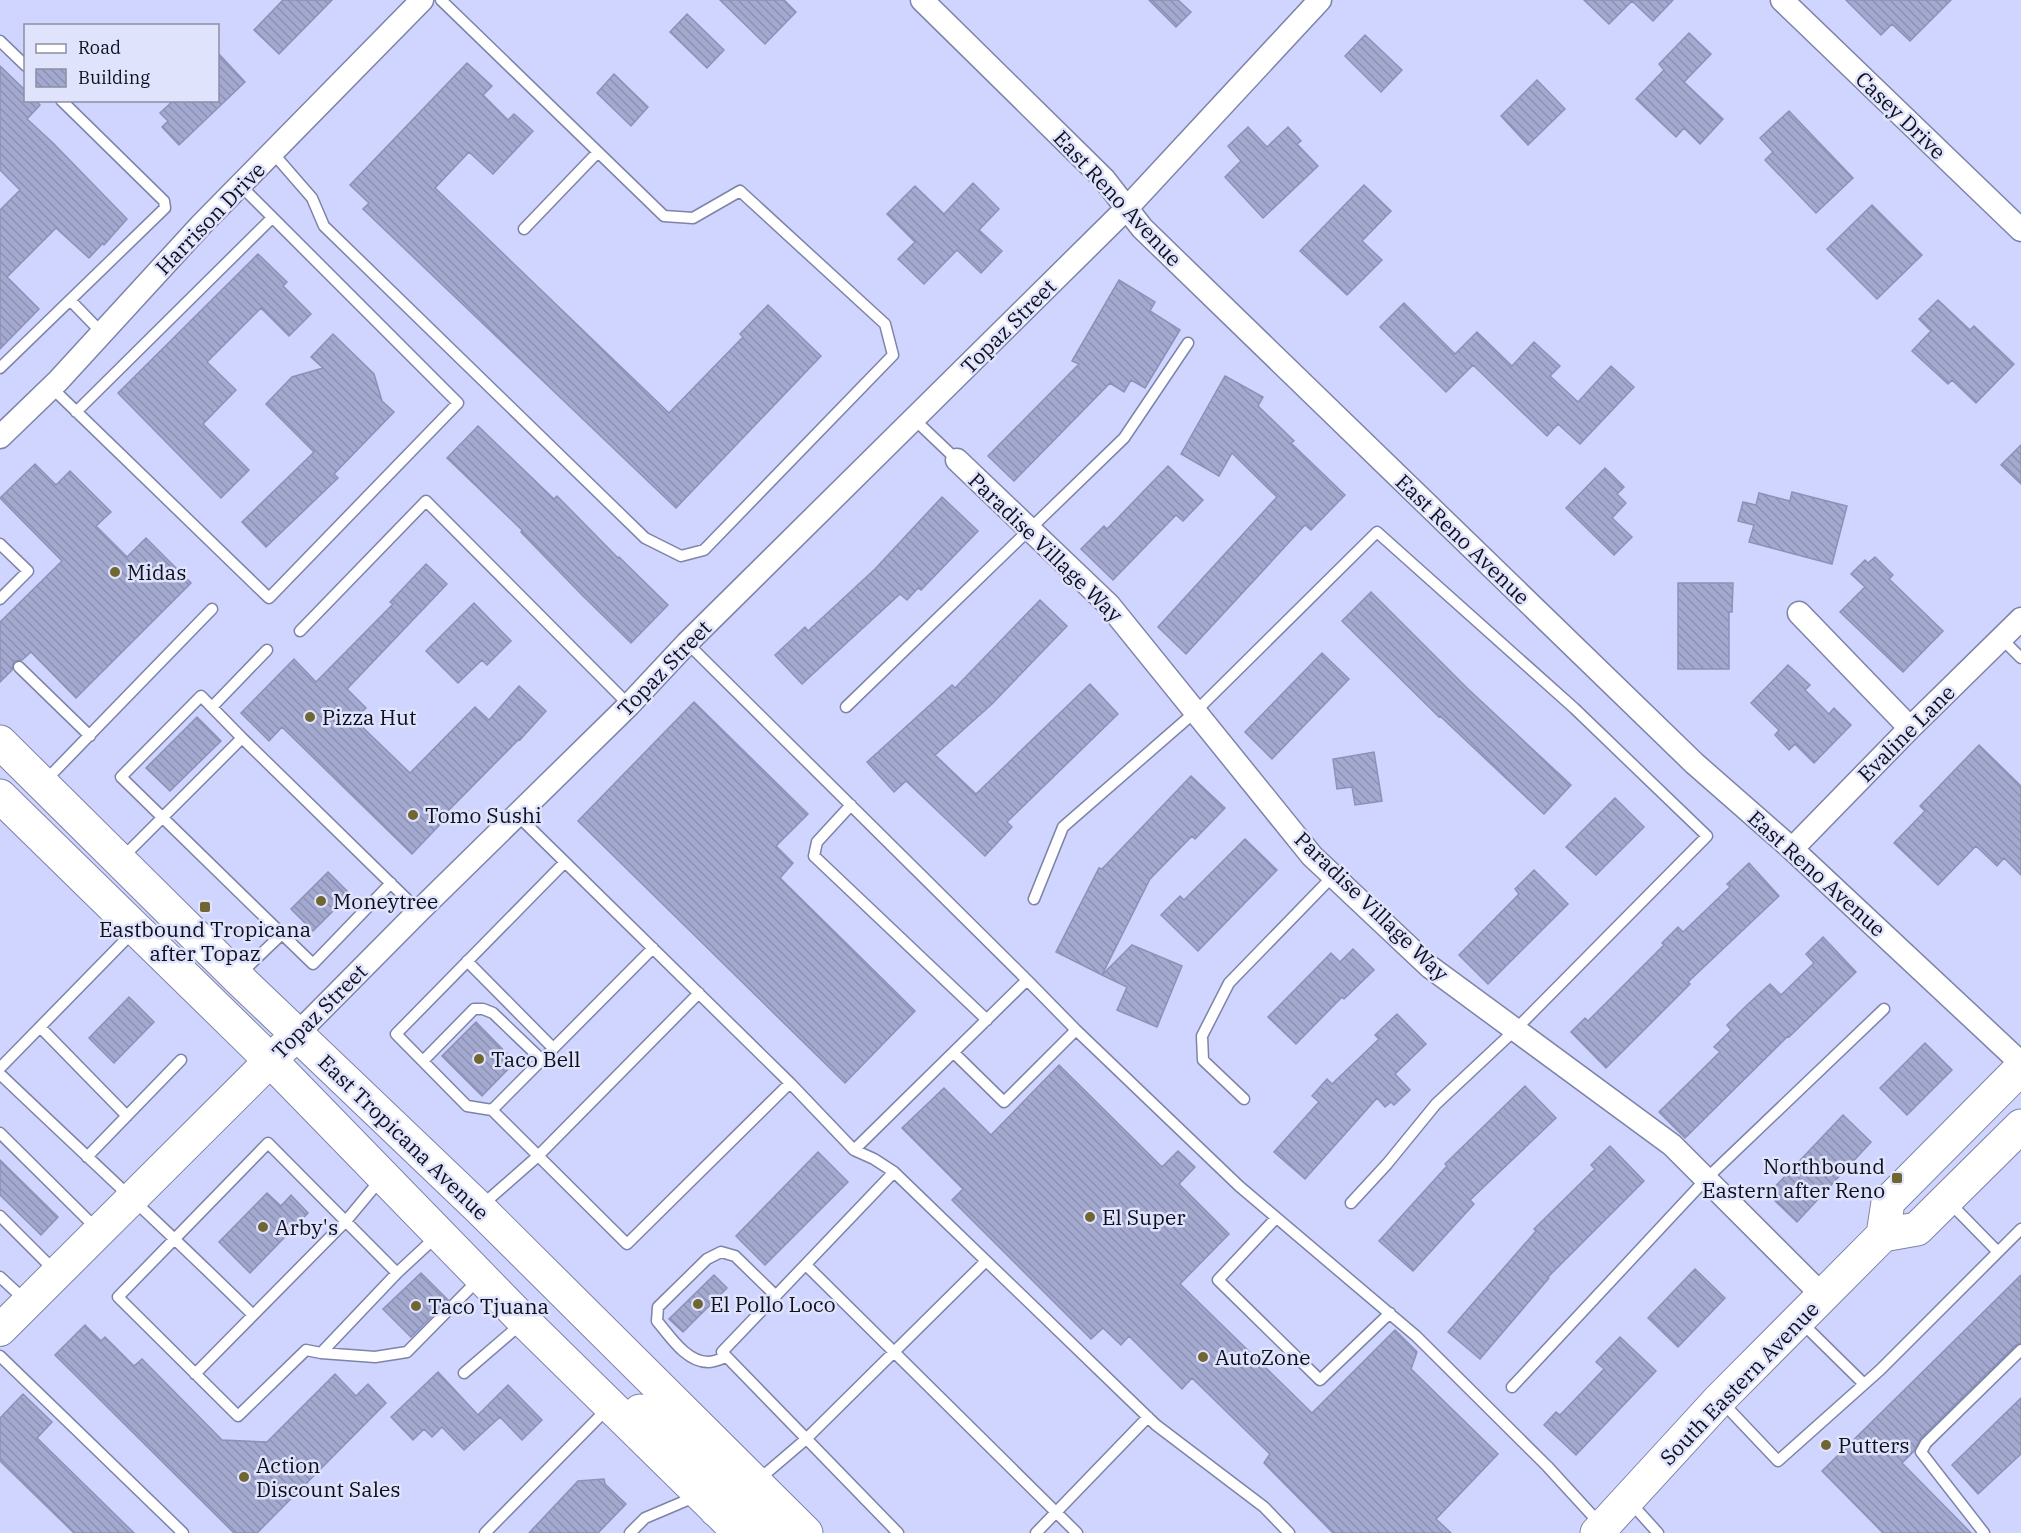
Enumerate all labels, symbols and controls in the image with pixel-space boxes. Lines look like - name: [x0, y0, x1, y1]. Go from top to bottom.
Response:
- legend: [24, 24, 219, 102]
- text: Road: [78, 36, 121, 59]
- street label: Casey Drive: [1850, 65, 1952, 165]
- text: Building: [78, 66, 150, 89]
- street label: East Reno Avenue: [1048, 124, 1188, 272]
- street label: Harrison Drive: [149, 156, 271, 280]
- street label: Topaz Street: [954, 272, 1062, 380]
- street label: Paradise Village Way: [963, 466, 1130, 628]
- street label: East Reno Avenue: [1390, 468, 1536, 610]
- place label: Midas: [127, 558, 186, 586]
- marker: Midas: [108, 565, 122, 579]
- street label: Topaz Street: [611, 614, 717, 722]
- street label: Evaline Lane: [1851, 678, 1961, 788]
- place label: Pizza Hut: [322, 703, 416, 731]
- marker: Pizza Hut: [303, 710, 317, 724]
- place label: Tomo Sushi: [425, 801, 542, 829]
- street label: East Reno Avenue: [1742, 804, 1892, 942]
- marker: Tomo Sushi: [406, 808, 420, 822]
- street label: Paradise Village Way: [1289, 825, 1456, 987]
- place label: Moneytree: [333, 887, 438, 915]
- marker: Moneytree: [314, 894, 328, 908]
- marker: Eastbound Tropicana after Topaz: [198, 900, 212, 914]
- place label: Eastbound Tropicana after Topaz: [99, 915, 311, 967]
- street label: Topaz Street: [265, 957, 373, 1065]
- place label: Taco Bell: [491, 1045, 581, 1073]
- street label: East Tropicana Avenue: [313, 1048, 495, 1226]
- marker: Taco Bell: [472, 1052, 486, 1066]
- place label: Northbound Eastern after Reno: [1702, 1152, 1885, 1204]
- marker: Northbound Eastern after Reno: [1890, 1171, 1904, 1185]
- place label: El Super: [1102, 1203, 1186, 1231]
- marker: El Super: [1083, 1210, 1097, 1224]
- place label: Arby's: [275, 1213, 338, 1241]
- marker: Arby's: [256, 1220, 270, 1234]
- place label: El Pollo Loco: [710, 1290, 836, 1318]
- place label: Taco Tjuana: [428, 1292, 549, 1320]
- street label: South Eastern Avenue: [1653, 1295, 1825, 1471]
- marker: El Pollo Loco: [691, 1297, 705, 1311]
- marker: Taco Tjuana: [409, 1299, 423, 1313]
- place label: AutoZone: [1215, 1343, 1311, 1371]
- marker: AutoZone: [1196, 1350, 1210, 1364]
- place label: Putters: [1838, 1431, 1910, 1459]
- marker: Putters: [1819, 1438, 1833, 1452]
- place label: Action Discount Sales: [256, 1451, 400, 1503]
- marker: Action Discount Sales: [237, 1470, 251, 1484]

